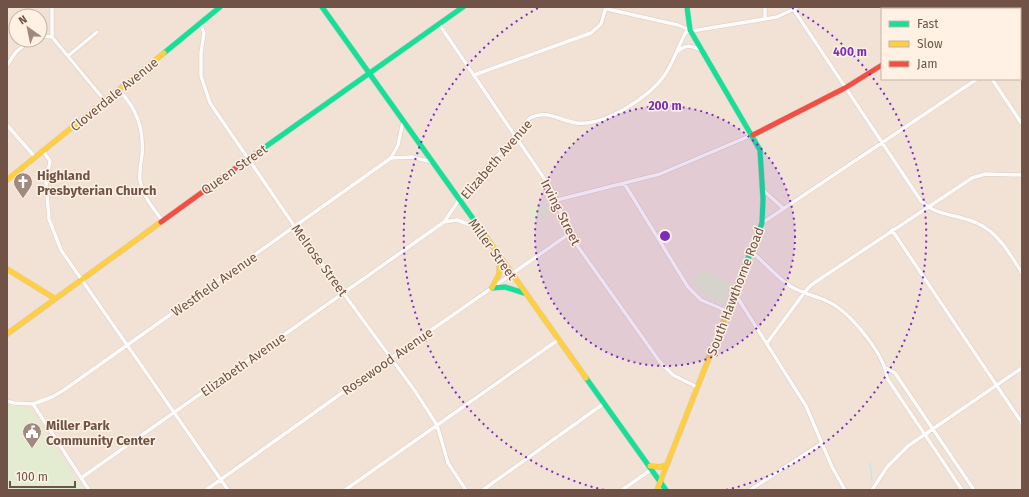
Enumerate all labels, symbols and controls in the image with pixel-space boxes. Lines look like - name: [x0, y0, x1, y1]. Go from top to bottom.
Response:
- north arrow: [8, 8, 48, 48]
- legend: [881, 8, 1021, 80]
- text: N: [16, 13, 29, 27]
- text: Fast: [917, 17, 939, 31]
- text: Slow: [917, 37, 943, 51]
- text: 400 m: [833, 45, 867, 59]
- street label: Cloverdale Avenue: [67, 54, 161, 134]
- text: Jam: [917, 57, 937, 71]
- text: 200 m: [648, 99, 682, 113]
- street label: Elizabeth Avenue: [458, 116, 535, 202]
- street label: Queen Street: [198, 141, 270, 198]
- place label: Highland Presbyterian Church: [37, 168, 157, 198]
- church icon: Highland Presbyterian Church: [12, 171, 34, 199]
- street label: Irving Street: [538, 177, 584, 248]
- street label: Miller Street: [465, 216, 520, 283]
- street label: Melrose Street: [289, 221, 351, 299]
- street label: South Hawthorne Road: [704, 225, 767, 357]
- centre of rings: [658, 229, 672, 243]
- street label: Westfield Avenue: [169, 249, 260, 320]
- street label: Rosewood Avenue: [339, 324, 436, 398]
- street label: Elizabeth Avenue: [198, 329, 289, 399]
- place label: Miller Park Community Center: [46, 418, 156, 448]
- public building icon: Miller Park Community Center: [21, 421, 43, 449]
- scale bar: [10, 463, 75, 489]
- text: 100 m: [16, 470, 48, 484]

